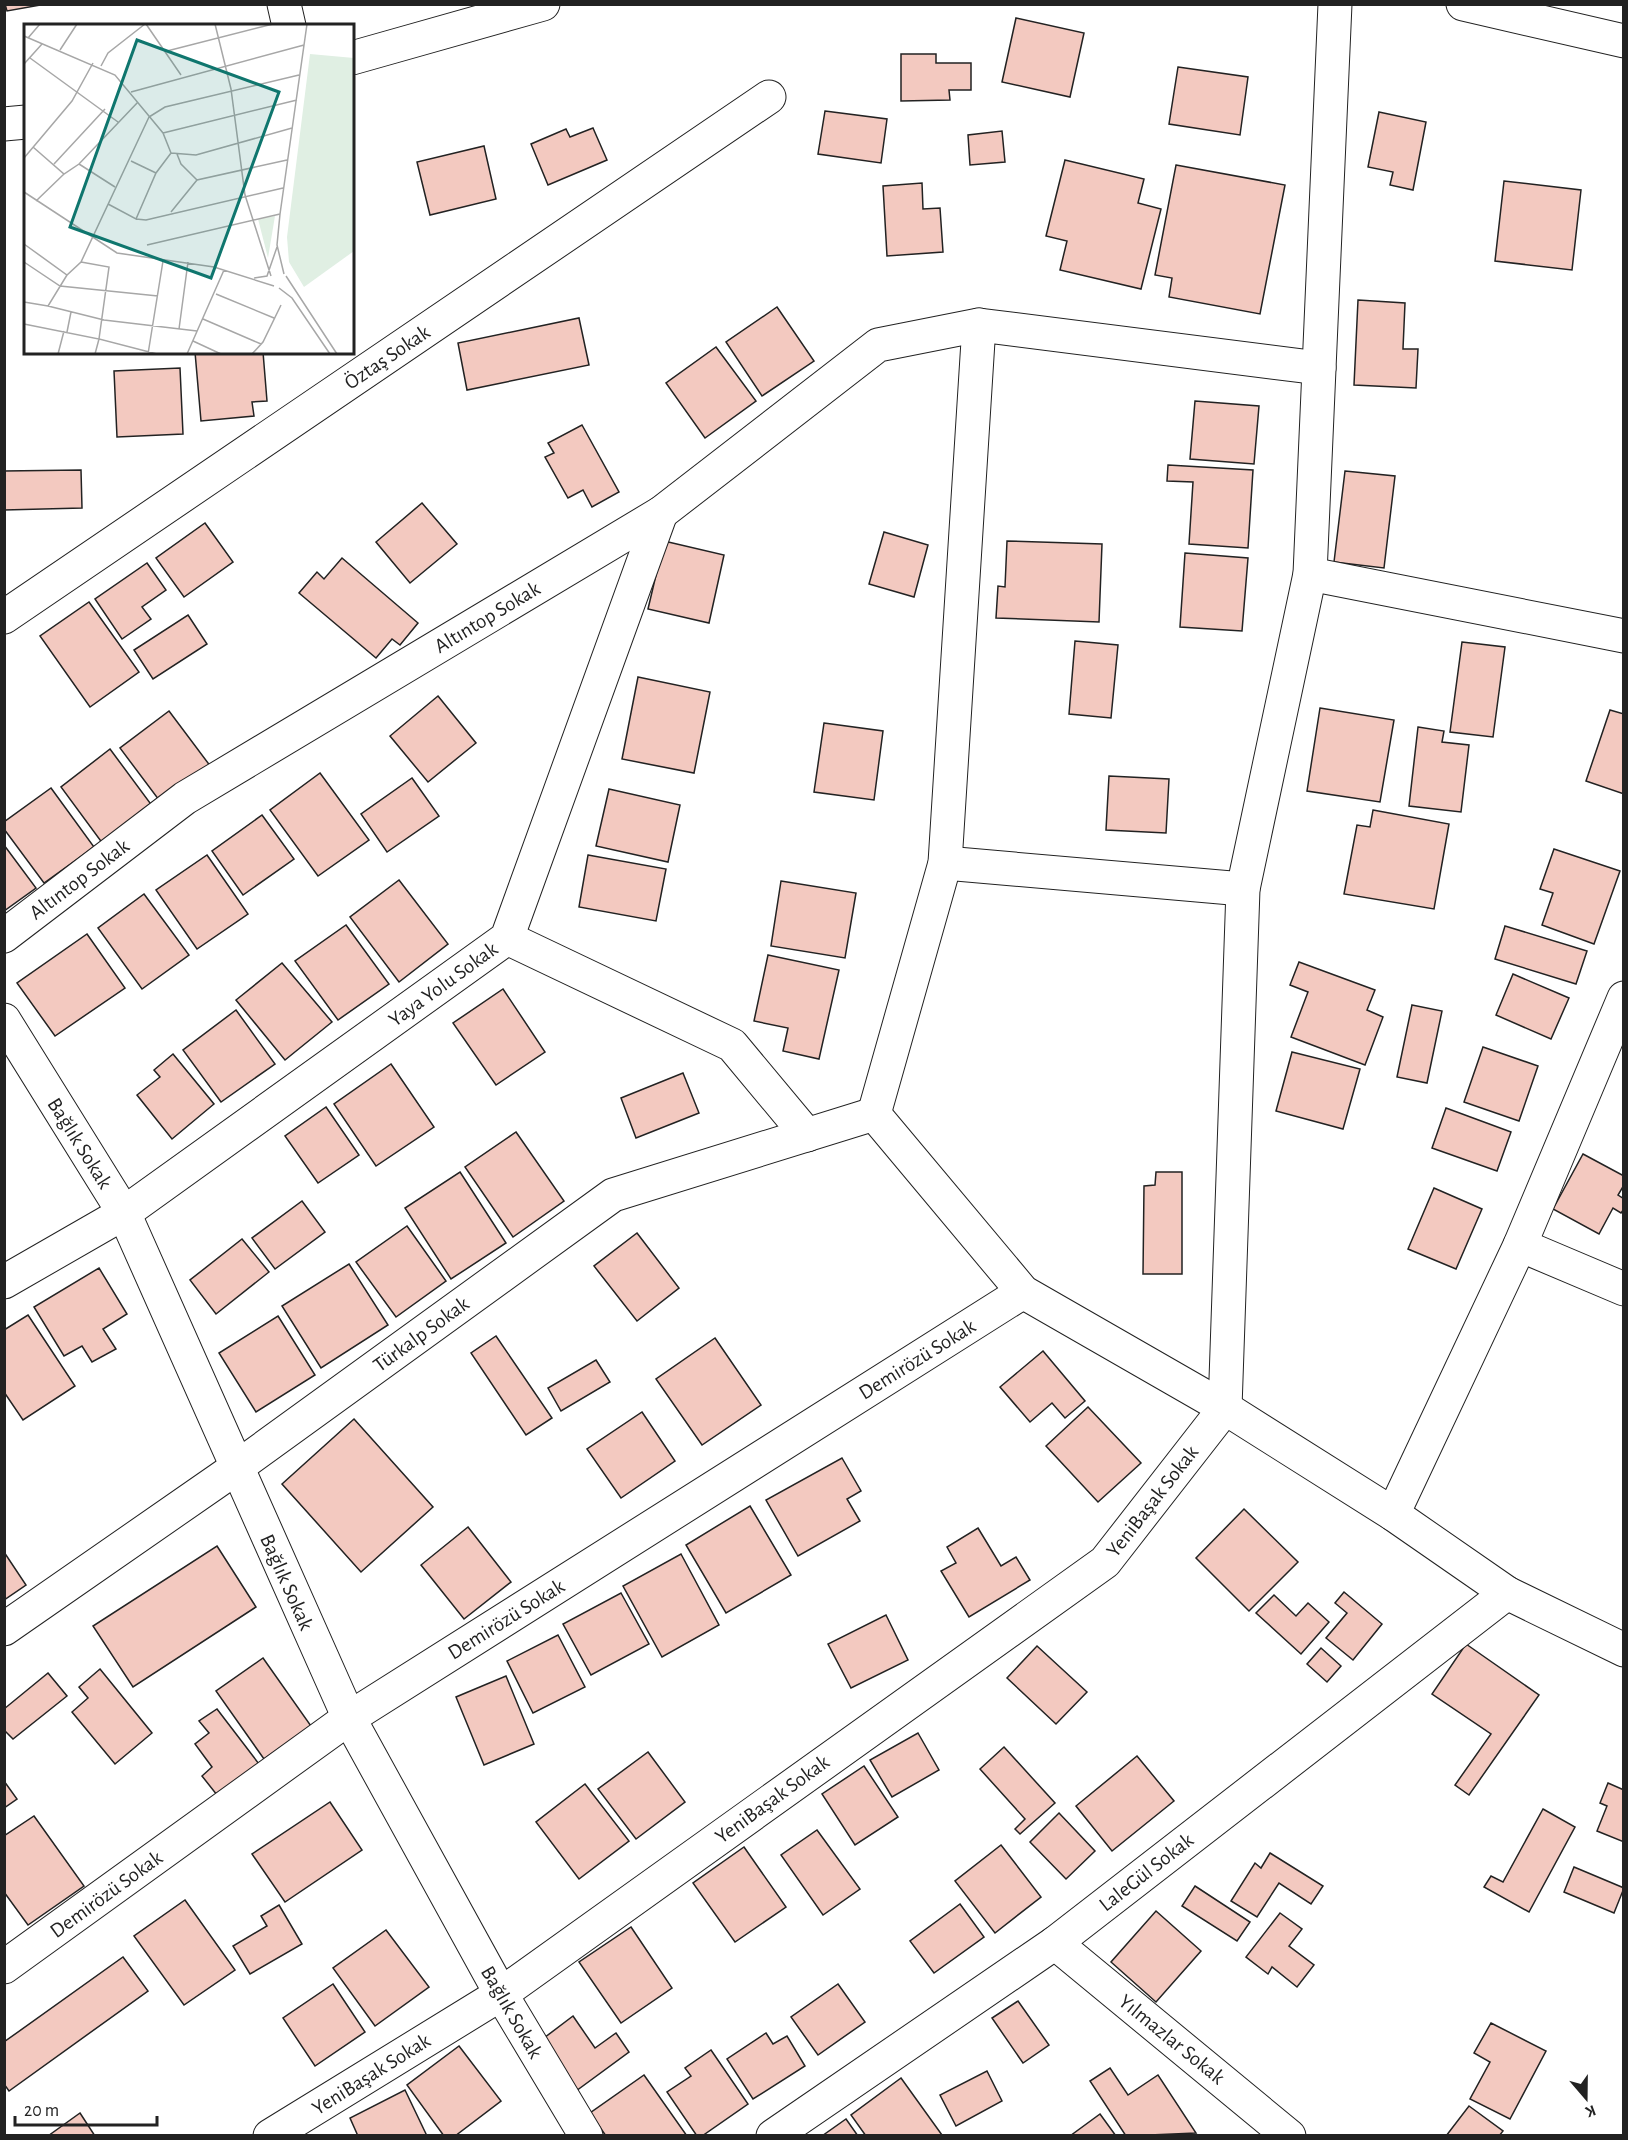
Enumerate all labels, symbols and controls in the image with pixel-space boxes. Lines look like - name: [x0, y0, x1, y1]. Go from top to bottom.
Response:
- inset map: [24, 24, 354, 354]
- street label: Öztaş Sokak: [340, 320, 434, 393]
- street label: Altıntop Sokak: [431, 578, 544, 657]
- street label: Altıntop Sokak: [25, 835, 133, 924]
- street label: Yaya Yolu Sokak: [385, 938, 502, 1031]
- street label: Bağlık Sokak: [43, 1094, 116, 1193]
- street label: Türkalp Sokak: [370, 1293, 473, 1376]
- street label: Demirözü Sokak: [855, 1315, 980, 1404]
- street label: YeniBaşak Sokak: [1103, 1441, 1203, 1561]
- street label: Bağlık Sokak: [256, 1531, 317, 1634]
- street label: Demirözü Sokak: [444, 1575, 569, 1664]
- street label: YeniBaşak Sokak: [711, 1751, 833, 1848]
- street label: LaleGül Sokak: [1095, 1829, 1198, 1915]
- street label: Demirözü Sokak: [46, 1847, 167, 1942]
- street label: Bağlık Sokak: [477, 1963, 547, 2062]
- street label: Yılmazlar Sokak: [1115, 1990, 1229, 2089]
- street label: YeniBaşak Sokak: [308, 2030, 434, 2119]
- north arrow: [1556, 2068, 1616, 2128]
- scale bar: [15, 2089, 158, 2127]
- text: 20 m: [24, 2102, 59, 2120]
- text: K: [1583, 2102, 1598, 2120]

